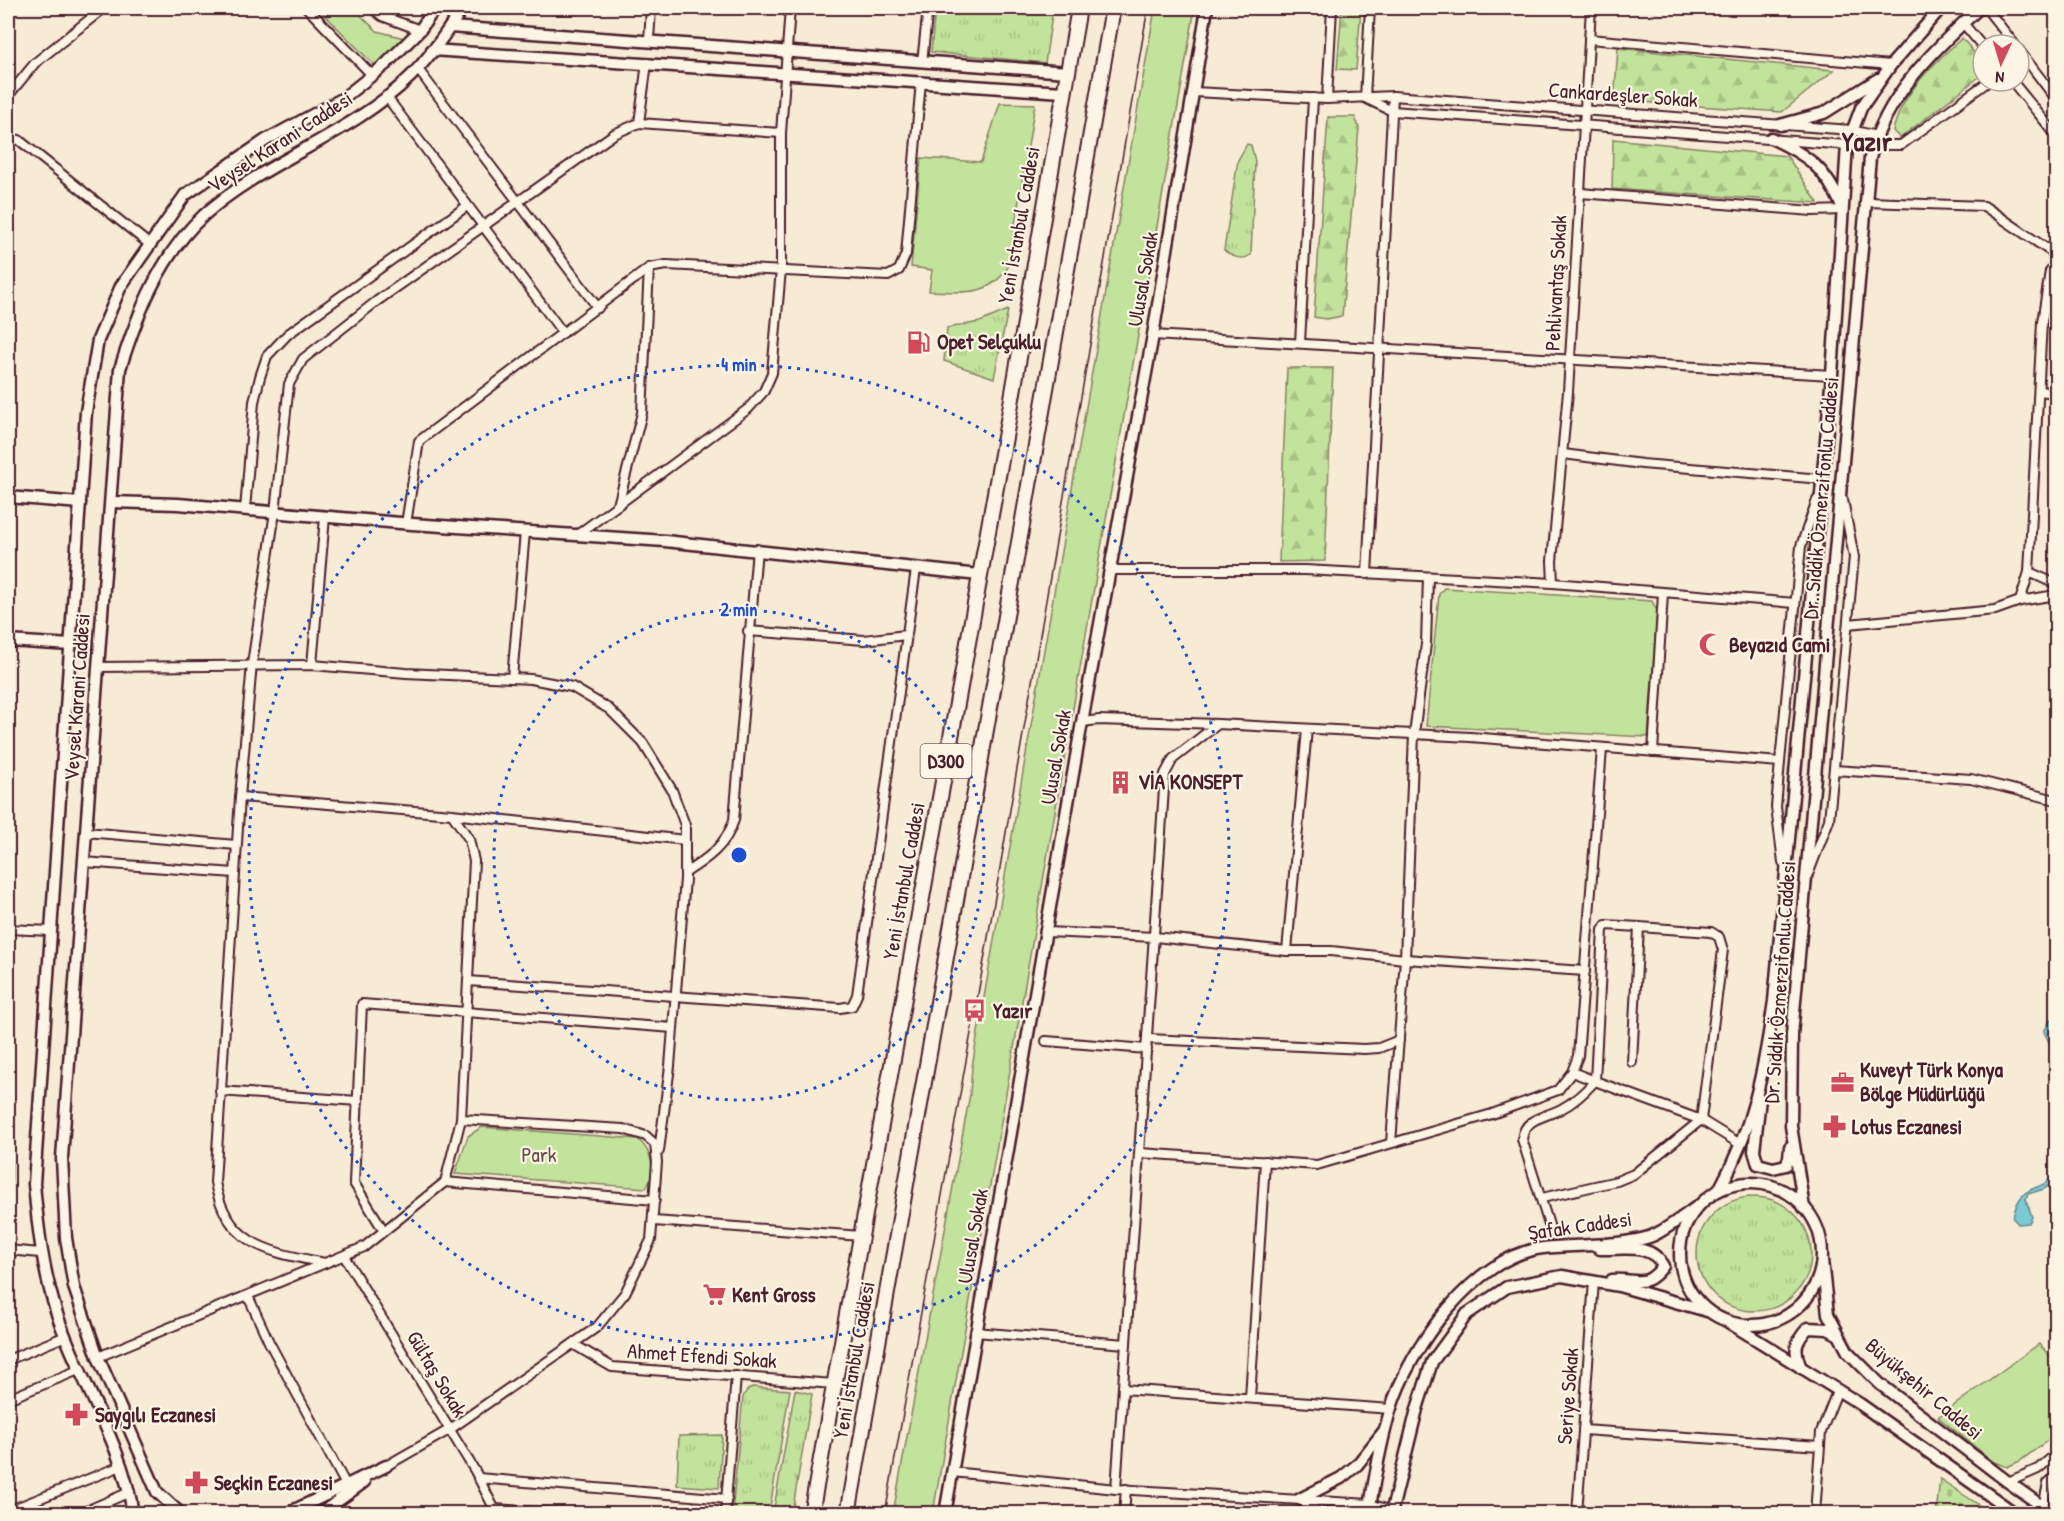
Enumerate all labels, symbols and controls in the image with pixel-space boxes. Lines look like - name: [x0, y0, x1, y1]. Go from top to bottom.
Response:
- north arrow: [1971, 33, 2031, 93]
- text: N: [1994, 67, 2005, 89]
- street label: Cankardeşler Sokak: [1547, 75, 1699, 114]
- street label: Veysel Karani Caddesi: [201, 84, 358, 199]
- district label: Yazır: [1842, 123, 1893, 159]
- street label: Yeni İstanbul Caddesi: [990, 144, 1047, 306]
- street label: Pehlivantaş Sokak: [1537, 214, 1574, 352]
- street label: Ulusal Sokak: [1120, 229, 1165, 329]
- place label: Opet Selçuklu: [937, 327, 1042, 357]
- fuel station icon: Opet Selçuklu: [906, 329, 932, 355]
- text: 4 min: [721, 352, 757, 377]
- street label: Dr. Sıddık Özmerzifonlu Caddesi: [1795, 376, 1846, 620]
- text: 2 min: [721, 597, 757, 622]
- street label: Veysel Karani Caddesi: [56, 612, 97, 782]
- place label: Beyazıd Cami: [1729, 630, 1831, 660]
- mosque icon: Beyazıd Cami: [1698, 632, 1724, 658]
- street label: Ulusal Sokak: [1033, 707, 1078, 807]
- road number: D300: [920, 744, 972, 778]
- place label: VİA KONSEPT: [1138, 767, 1244, 796]
- building icon: VİA KONSEPT: [1107, 769, 1133, 795]
- street label: Yeni İstanbul Caddesi: [875, 800, 932, 962]
- centre of rings: [729, 845, 749, 865]
- street label: Dr. Sıddık Özmerzifonlu Caddesi: [1757, 860, 1802, 1104]
- place label: Yazır: [993, 996, 1033, 1025]
- bus stop icon: Yazır: [962, 998, 988, 1024]
- place label: Kuveyt Türk Konya Bölge Müdürlüğü: [1860, 1055, 2004, 1109]
- office icon: Kuveyt Türk Konya Bölge Müdürlüğü: [1829, 1069, 1855, 1095]
- place label: Lotus Eczanesi: [1852, 1112, 1962, 1141]
- pharmacy icon: Lotus Eczanesi: [1821, 1114, 1847, 1140]
- park label: Park: [521, 1140, 557, 1169]
- street label: Ulusal Sokak: [950, 1186, 995, 1286]
- street label: Şafak Caddesi: [1526, 1204, 1634, 1247]
- street label: Yeni İstanbul Caddesi: [825, 1279, 882, 1441]
- place label: Kent Gross: [732, 1280, 816, 1309]
- supermarket icon: Kent Gross: [701, 1282, 727, 1308]
- street label: Gültaş Sokak: [400, 1325, 475, 1423]
- street label: Büyükşehir Caddesi: [1859, 1331, 1989, 1446]
- street label: Ahmet Efendi Sokak: [626, 1336, 778, 1375]
- street label: Seriye Sokak: [1550, 1346, 1585, 1445]
- place label: Saygılı Eczanesi: [95, 1400, 216, 1430]
- pharmacy icon: Saygılı Eczanesi: [64, 1402, 90, 1428]
- place label: Seçkin Eczanesi: [214, 1468, 333, 1497]
- pharmacy icon: Seçkin Eczanesi: [183, 1470, 209, 1496]

